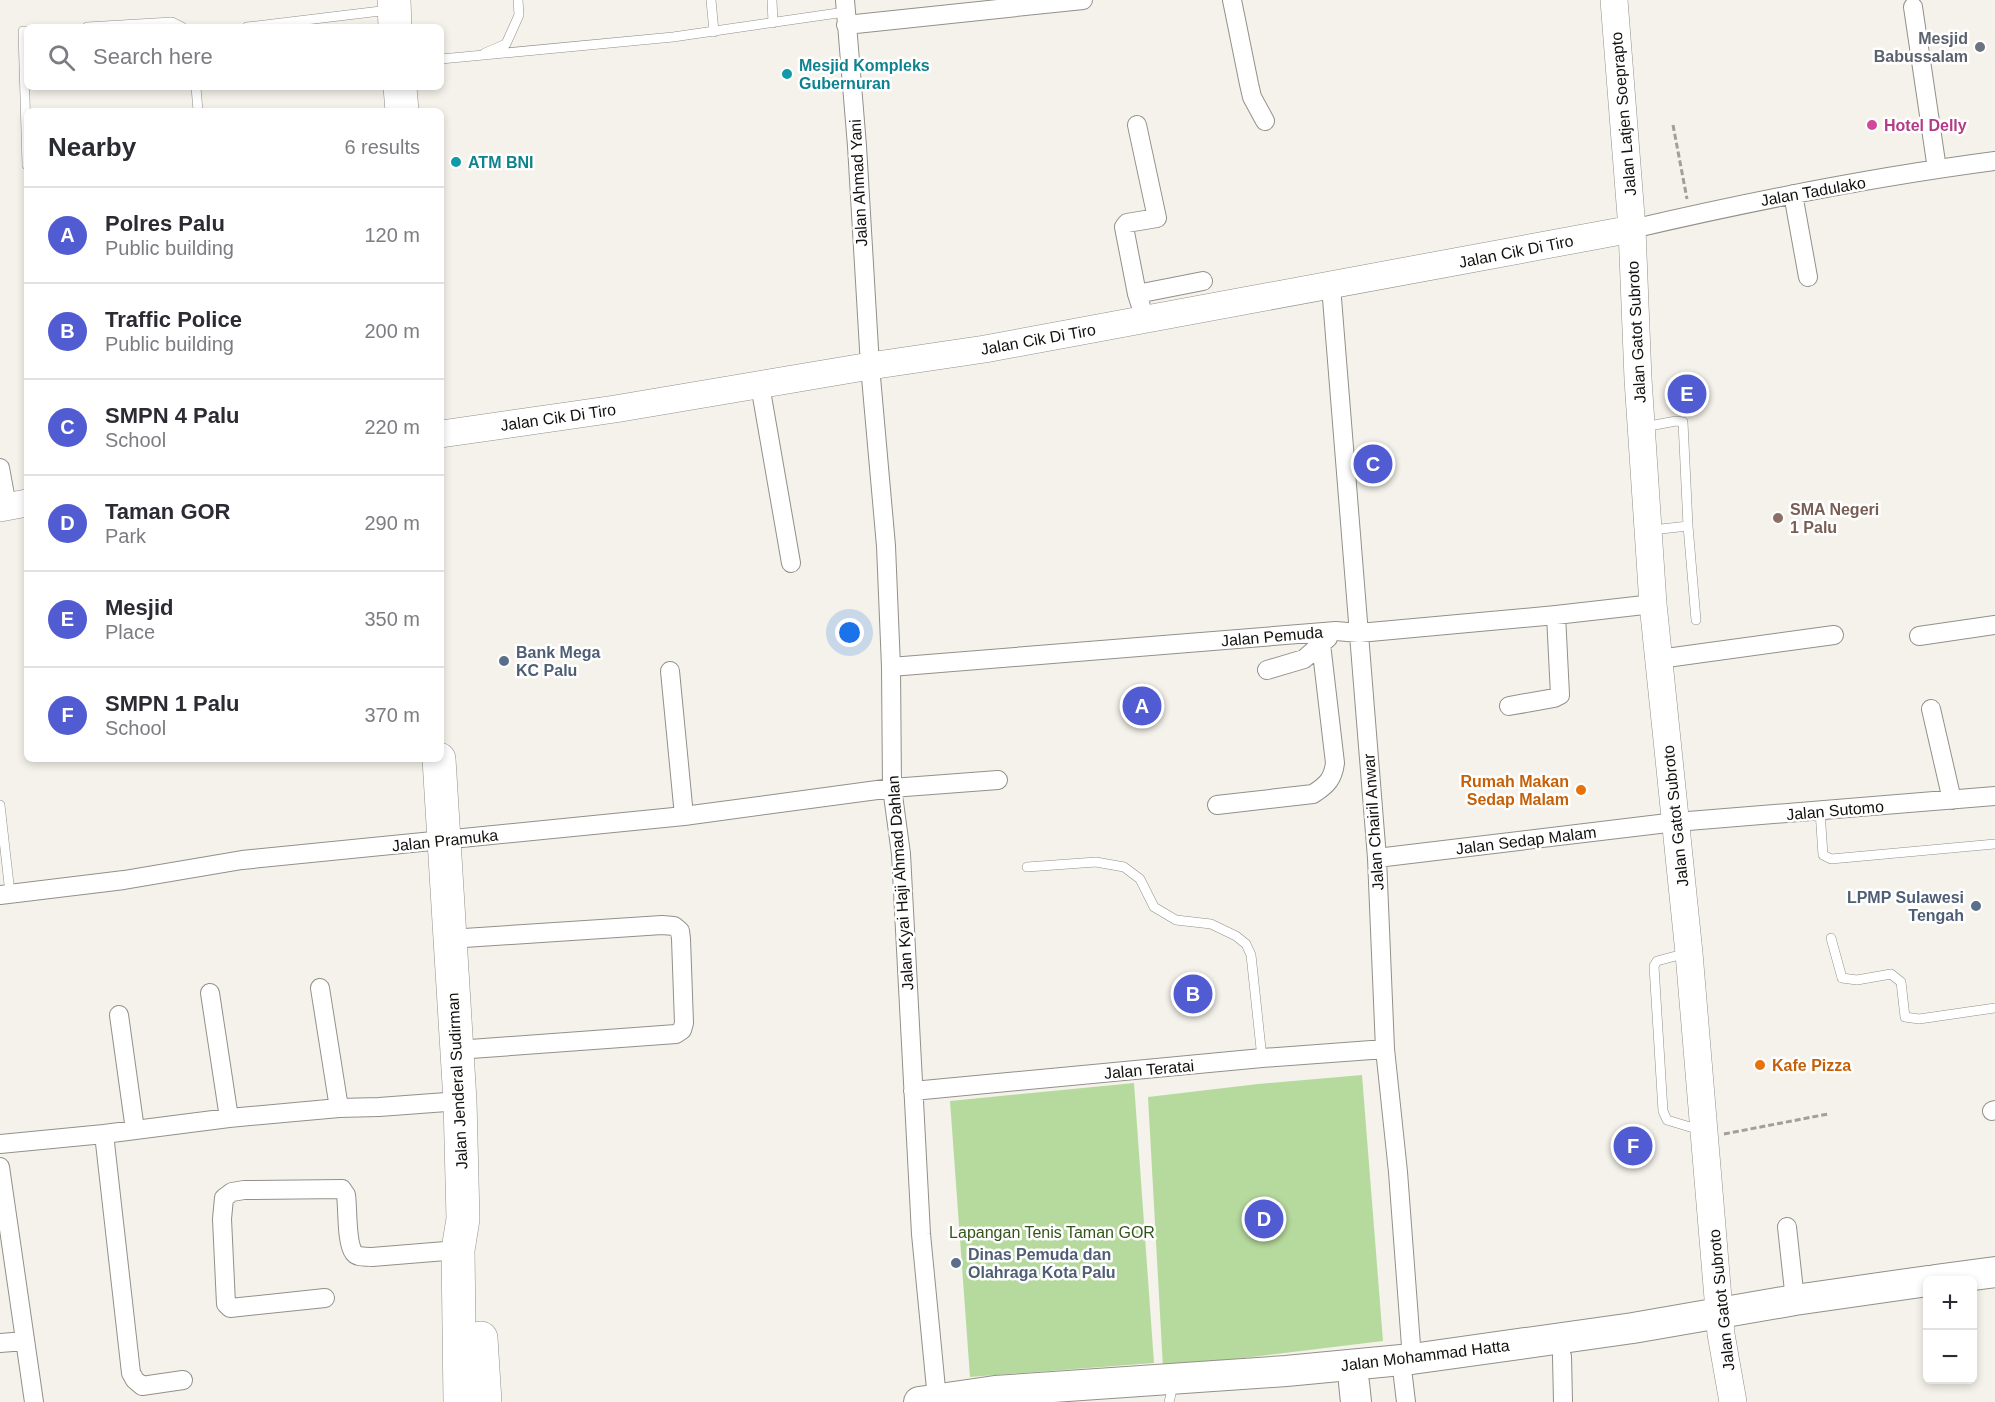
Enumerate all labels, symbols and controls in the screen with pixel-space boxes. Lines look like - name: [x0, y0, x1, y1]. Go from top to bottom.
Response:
- search box: [24, 24, 444, 90]
- place label: Mesjid Babussalam: [1874, 30, 1968, 65]
- street label: Jalan Latjen Soeprapto: [1608, 31, 1639, 197]
- marker: Mesjid Babussalam: [1973, 40, 1987, 54]
- icon: search: [45, 41, 78, 74]
- text: Search here: [93, 44, 213, 69]
- place label: Mesjid Kompleks Gubernuran: [799, 57, 930, 92]
- marker: Mesjid Kompleks Gubernuran: [780, 67, 794, 81]
- place label: Hotel Delly: [1884, 117, 1967, 134]
- marker: Hotel Delly: [1865, 118, 1879, 132]
- street label: Jalan Ahmad Yani: [847, 119, 870, 247]
- text: Nearby: [48, 132, 136, 162]
- text: 6 results: [344, 136, 420, 158]
- place label: ATM BNI: [468, 154, 533, 171]
- marker: ATM BNI: [449, 155, 463, 169]
- street label: Jalan Tadulako: [1759, 174, 1867, 209]
- text: Polres Palu: [105, 211, 225, 236]
- text: A: [60, 224, 75, 246]
- text: 120 m: [364, 224, 420, 246]
- street label: Jalan Cik Di Tiro: [1457, 232, 1575, 271]
- text: Public building: [105, 237, 234, 259]
- street label: Jalan Gatot Subroto: [1624, 260, 1649, 403]
- text: Traffic Police: [105, 307, 242, 332]
- text: B: [60, 320, 75, 342]
- text: 200 m: [364, 320, 420, 342]
- street label: Jalan Cik Di Tiro: [979, 321, 1097, 358]
- text: Public building: [105, 333, 234, 355]
- pin: E: [1668, 372, 1706, 416]
- street label: Jalan Cik Di Tiro: [499, 401, 617, 434]
- text: SMPN 4 Palu: [105, 403, 239, 428]
- text: C: [60, 416, 75, 438]
- text: 220 m: [364, 416, 420, 438]
- text: School: [105, 429, 166, 451]
- pin: C: [1354, 442, 1392, 486]
- text: Taman GOR: [105, 499, 231, 524]
- place label: SMA Negeri 1 Palu: [1790, 501, 1879, 536]
- marker: SMA Negeri 1 Palu: [1771, 511, 1785, 525]
- text: D: [60, 512, 75, 534]
- text: 290 m: [364, 512, 420, 534]
- text: Park: [105, 525, 146, 547]
- text: Mesjid: [105, 595, 173, 620]
- text: E: [61, 608, 74, 630]
- text: 350 m: [364, 608, 420, 630]
- your location: [835, 618, 864, 647]
- text: Place: [105, 621, 155, 643]
- street label: Jalan Pemuda: [1220, 624, 1324, 649]
- place label: Bank Mega KC Palu: [516, 644, 601, 679]
- marker: Bank Mega KC Palu: [497, 654, 511, 668]
- pin: A: [1122, 684, 1162, 728]
- text: SMPN 1 Palu: [105, 691, 239, 716]
- text: F: [61, 704, 74, 726]
- text: 370 m: [364, 704, 420, 726]
- text: School: [105, 717, 166, 739]
- street label: Jalan Gatot Subroto: [1660, 744, 1691, 888]
- street label: Jalan Chairil Anwar: [1360, 752, 1387, 891]
- place label: Rumah Makan Sedap Malam: [1461, 773, 1569, 808]
- street label: Jalan Kyai Haji Ahmad Dahlan: [885, 775, 916, 991]
- marker: Rumah Makan Sedap Malam: [1574, 783, 1588, 797]
- street label: Jalan Sutomo: [1786, 798, 1885, 823]
- street label: Jalan Sedap Malam: [1455, 823, 1597, 858]
- street label: Jalan Pramuka: [391, 826, 499, 855]
- place label: LPMP Sulawesi Tengah: [1847, 889, 1964, 924]
- marker: LPMP Sulawesi Tengah: [1969, 899, 1983, 913]
- pin: B: [1174, 972, 1212, 1016]
- street label: Jalan Jenderal Sudirman: [444, 992, 471, 1170]
- street label: Jalan Teratai: [1103, 1057, 1195, 1082]
- place label: Kafe Pizza: [1772, 1057, 1851, 1074]
- marker: Kafe Pizza: [1753, 1058, 1767, 1072]
- pin: F: [1614, 1124, 1652, 1168]
- pin: D: [1244, 1196, 1284, 1242]
- park label: Lapangan Tenis Taman GOR: [949, 1224, 1155, 1241]
- street label: Jalan Gatot Subroto: [1706, 1228, 1737, 1372]
- place label: Dinas Pemuda dan Olahraga Kota Palu: [968, 1246, 1116, 1281]
- marker: Dinas Pemuda dan Olahraga Kota Palu: [949, 1256, 963, 1270]
- map controls: [1923, 1276, 1977, 1384]
- button: +: [1923, 1276, 1977, 1330]
- button: −: [1923, 1330, 1977, 1384]
- street label: Jalan Mohammad Hatta: [1340, 1337, 1510, 1374]

